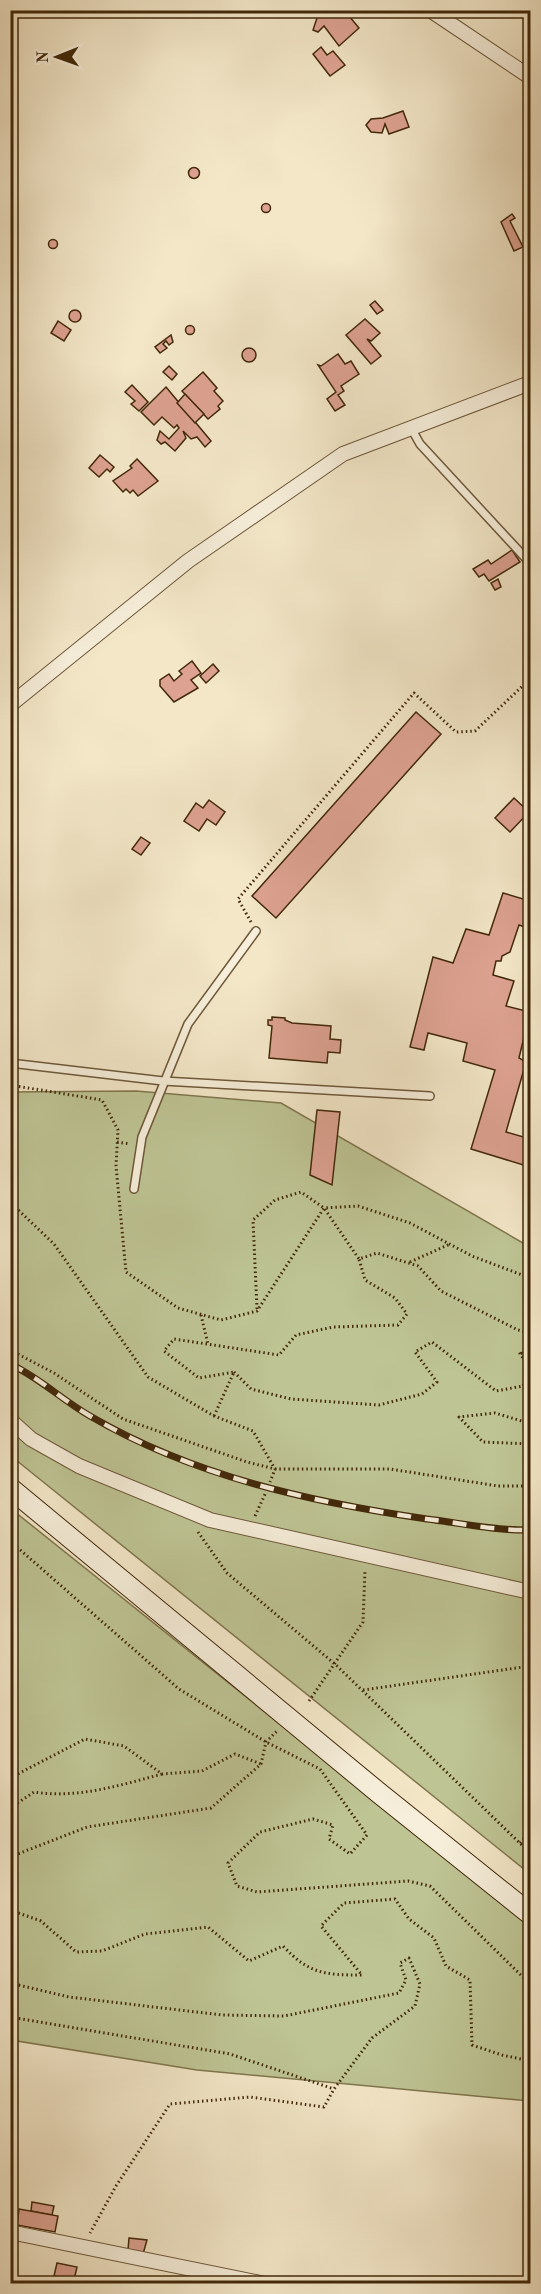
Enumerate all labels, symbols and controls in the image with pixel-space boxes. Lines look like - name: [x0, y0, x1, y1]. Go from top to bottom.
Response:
- north arrow: [27, 27, 87, 87]
- text: N: [36, 50, 52, 63]

